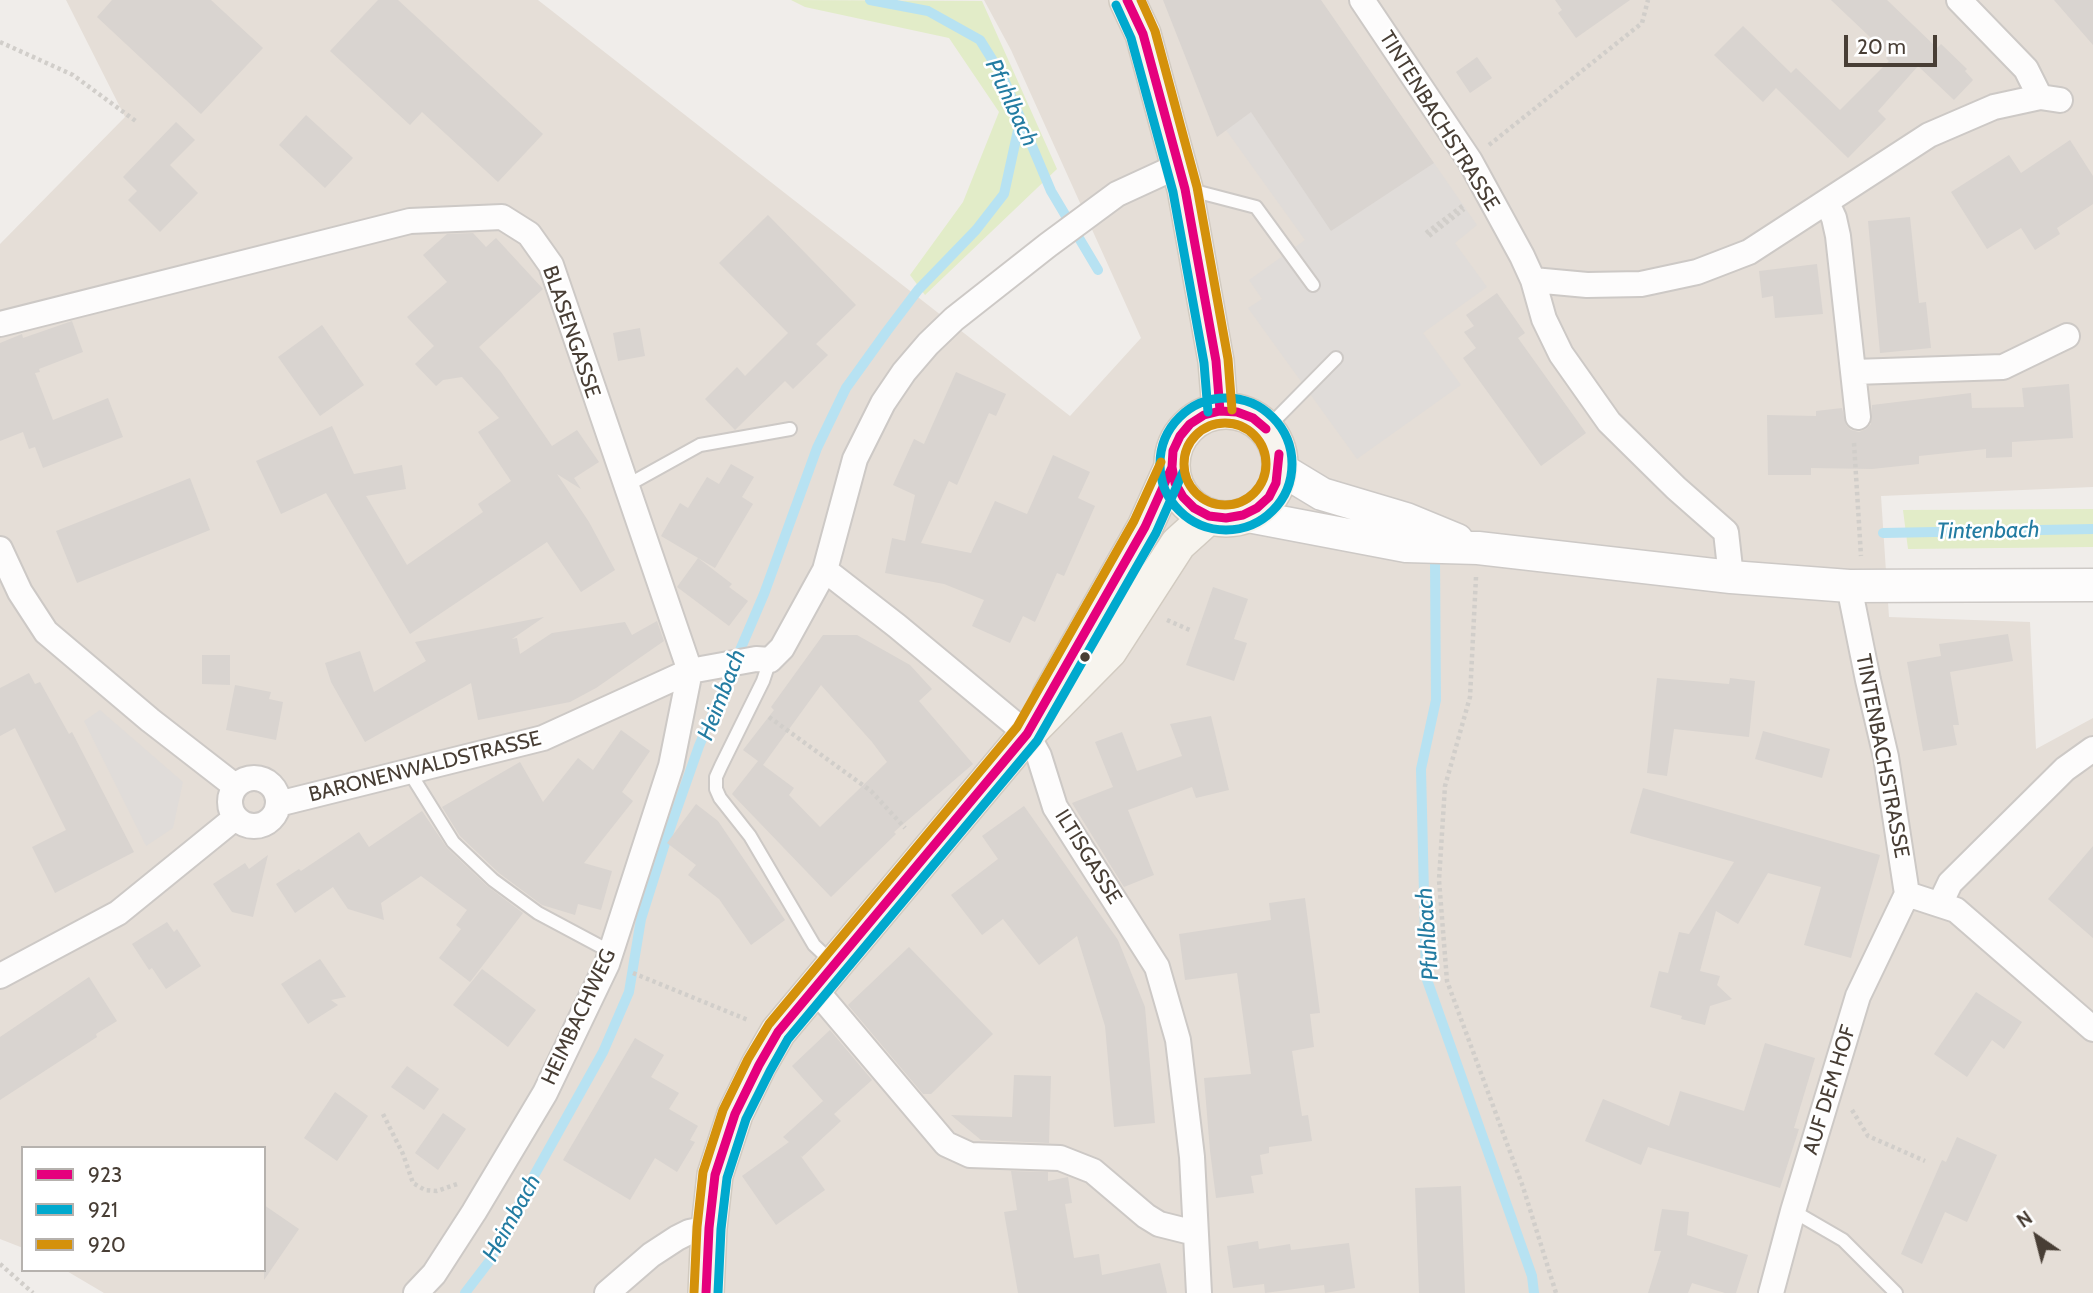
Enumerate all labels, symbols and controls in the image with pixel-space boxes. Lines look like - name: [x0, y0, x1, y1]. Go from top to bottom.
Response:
- scale bar: [1848, 21, 1941, 65]
- street label: TINTENBACHSTRASSE: [1373, 26, 1505, 216]
- text: 20 m: [1857, 34, 1906, 59]
- water label: Pfuhlbach: [979, 55, 1043, 151]
- street label: BLASENGASSE: [537, 263, 605, 401]
- water label: Tintenbach: [1936, 516, 2040, 546]
- water label: Heimbach: [692, 646, 752, 744]
- unlabelled marker: [1078, 650, 1092, 664]
- street label: TINTENBACHSTRASSE: [1850, 652, 1914, 860]
- street label: BARONENWALDSTRASSE: [306, 726, 544, 808]
- street label: ILTISGASSE: [1049, 805, 1127, 909]
- water label: Pfuhlbach: [1411, 887, 1445, 981]
- street label: HEIMBACHWEG: [537, 945, 621, 1089]
- street label: AUF DEM HOF: [1798, 1022, 1862, 1158]
- legend: [21, 1146, 266, 1272]
- text: 923: [88, 1162, 122, 1187]
- water label: Heimbach: [477, 1170, 547, 1266]
- text: 921: [88, 1197, 118, 1222]
- north arrow: [2002, 1202, 2072, 1272]
- text: N: [2013, 1206, 2037, 1233]
- text: 920: [88, 1232, 126, 1257]

